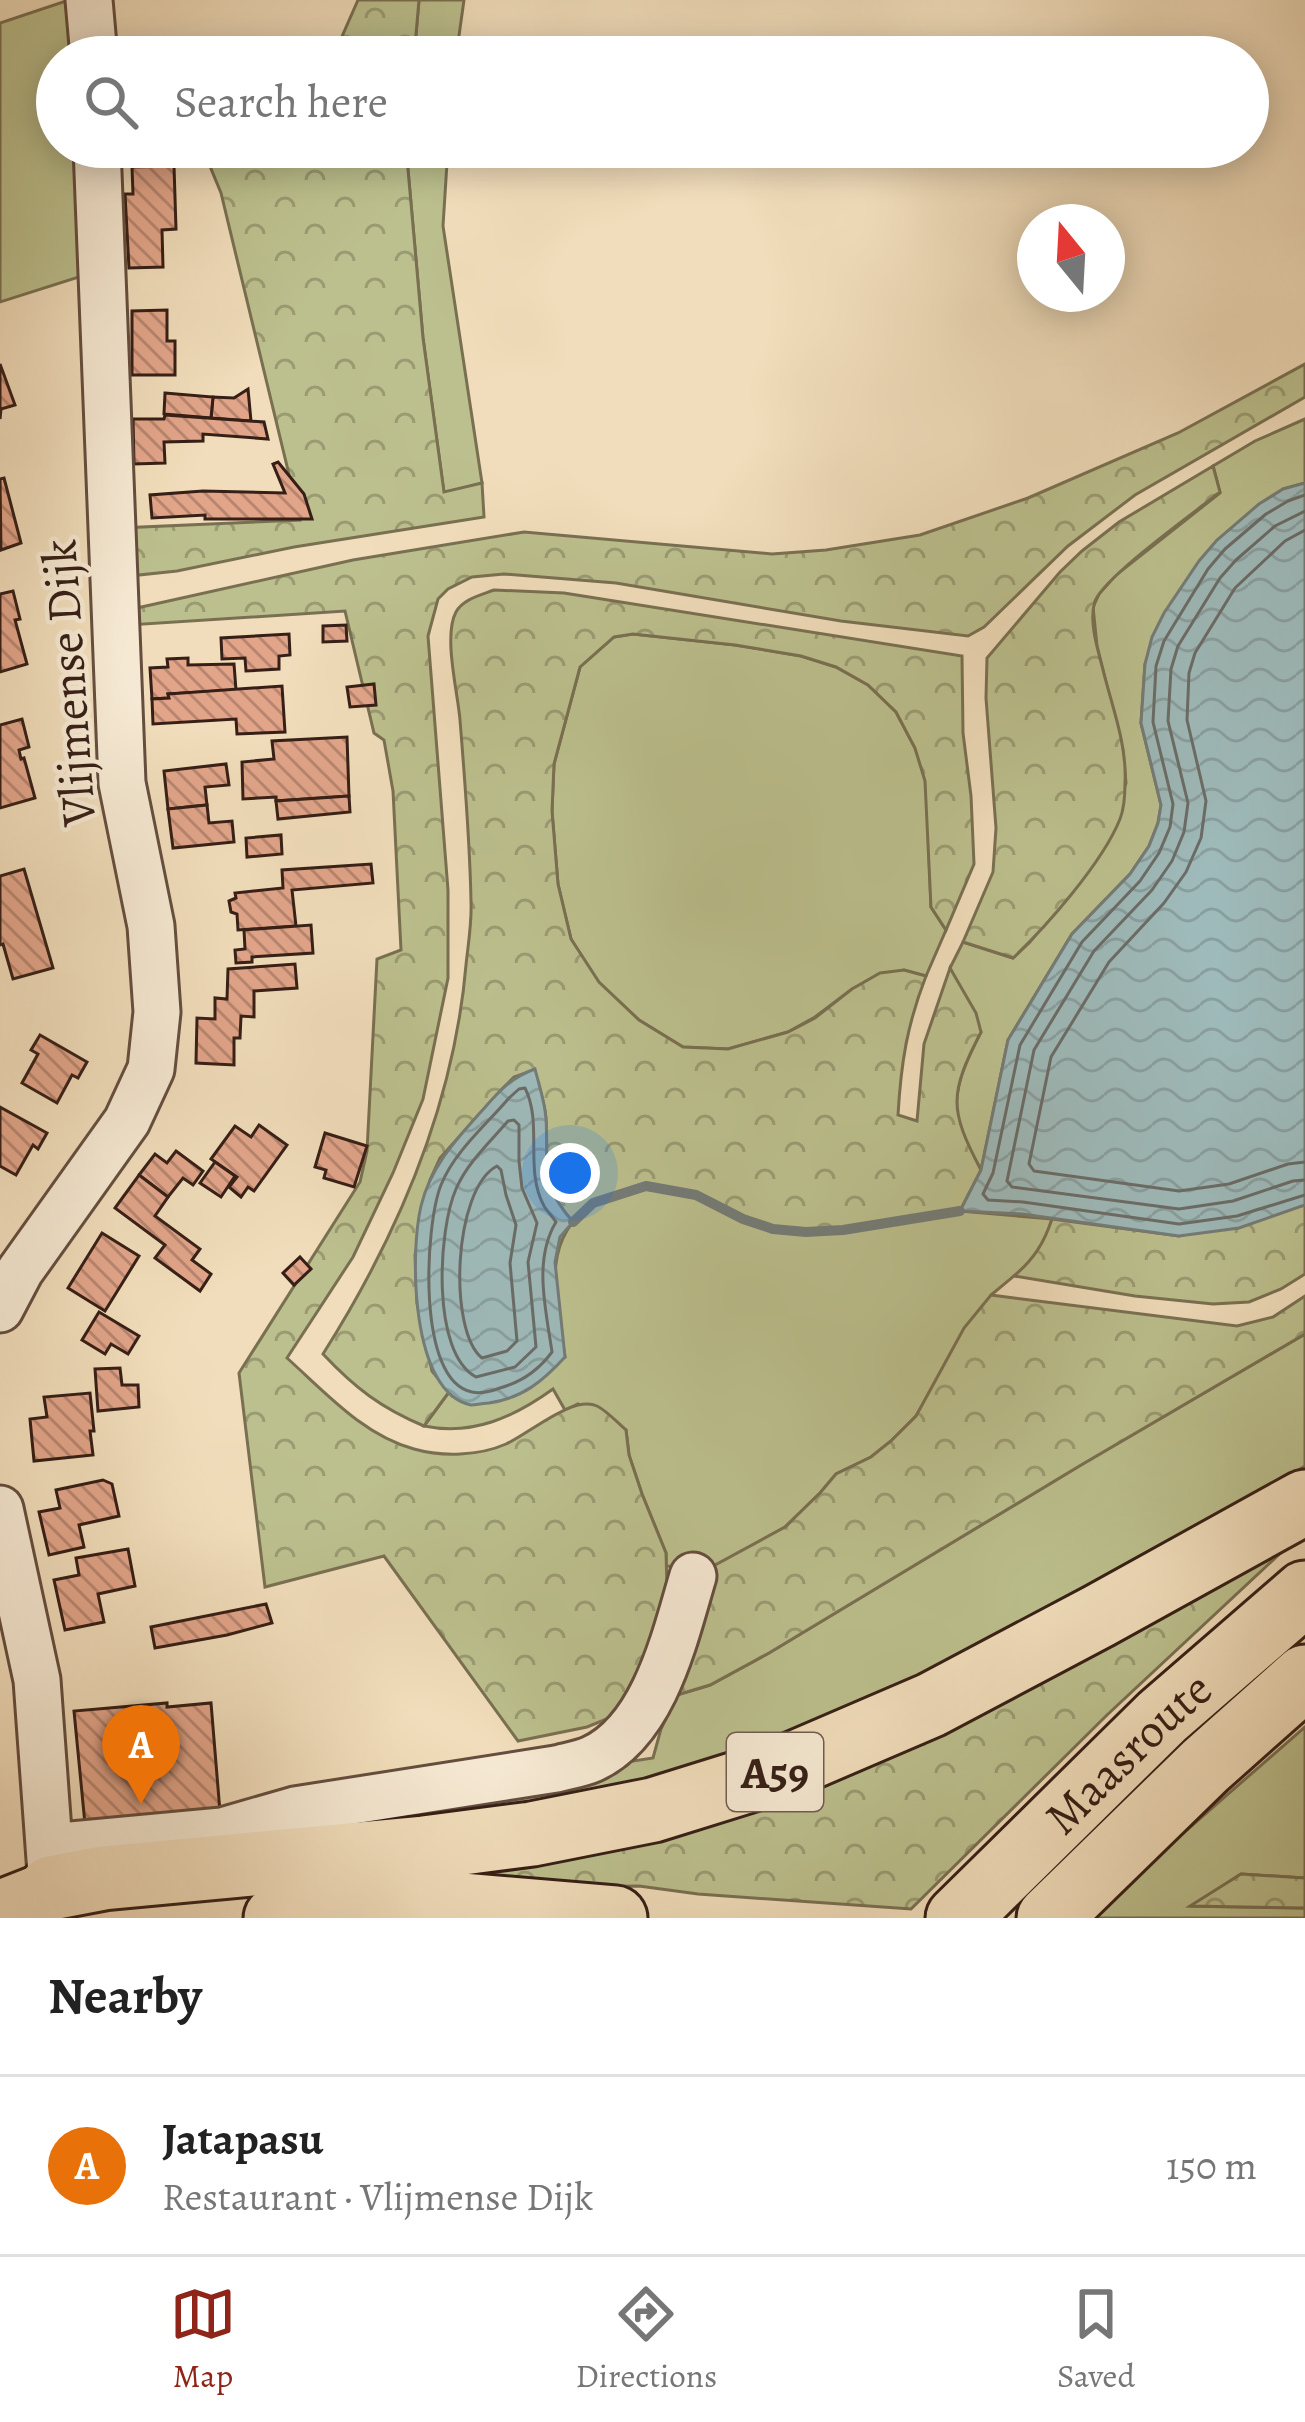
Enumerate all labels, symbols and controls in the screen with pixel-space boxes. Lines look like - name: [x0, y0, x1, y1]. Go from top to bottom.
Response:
- search box: [36, 36, 1269, 168]
- icon: search: [78, 69, 144, 135]
- text: Search here: [174, 71, 388, 133]
- north arrow: [1017, 204, 1125, 312]
- street label: Vlijmense Dijk: [26, 537, 112, 829]
- your location: [540, 1143, 600, 1203]
- street label: Maasroute: [1030, 1657, 1226, 1849]
- pin: A: [102, 1705, 180, 1804]
- road number: A59: [727, 1733, 823, 1811]
- text: Nearby: [48, 1961, 202, 2031]
- text: Jatapasu: [162, 2108, 323, 2170]
- text: A: [75, 2139, 99, 2192]
- text: 150 m: [1166, 2139, 1257, 2192]
- text: Restaurant · Vlijmense Dijk: [162, 2170, 593, 2223]
- tab: Map: [170, 2281, 236, 2398]
- tab: Directions: [576, 2281, 717, 2398]
- tab: Saved: [1057, 2281, 1135, 2398]

